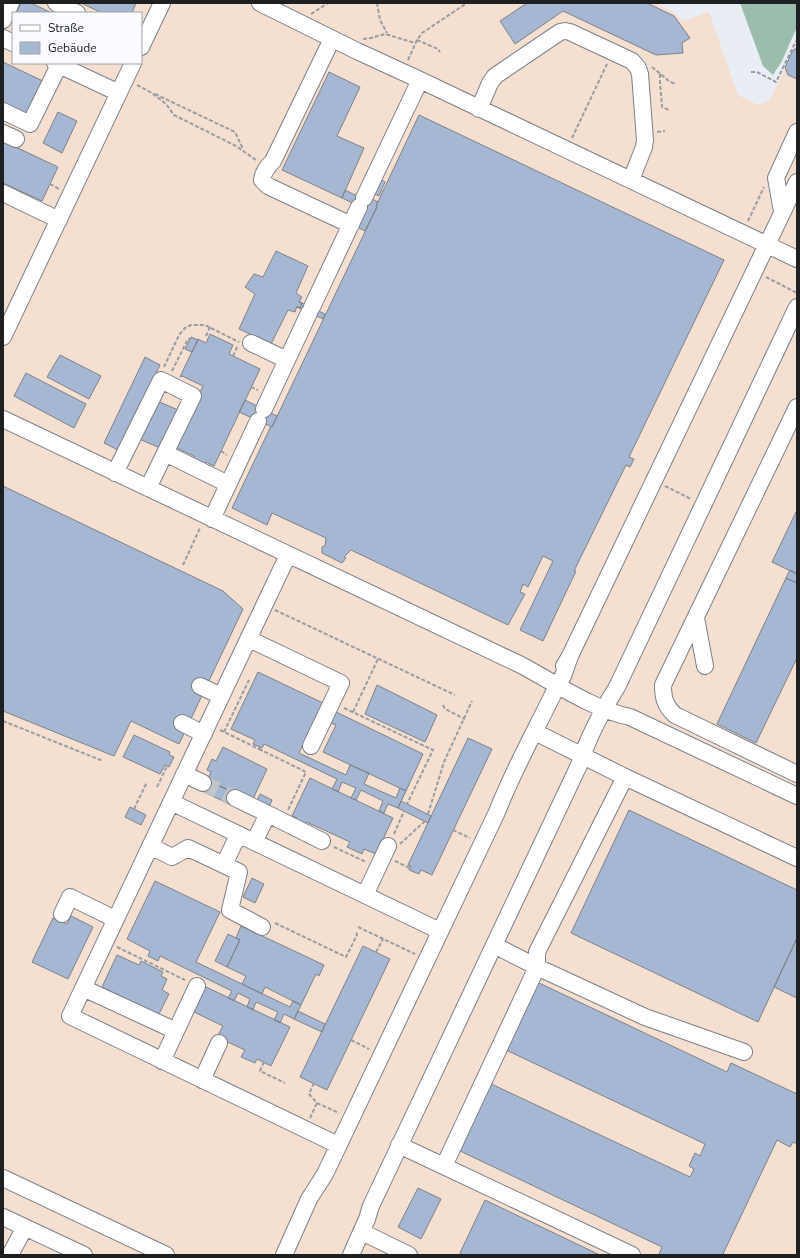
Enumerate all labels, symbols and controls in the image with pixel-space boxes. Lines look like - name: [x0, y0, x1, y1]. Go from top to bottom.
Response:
- legend: [12, 12, 142, 64]
- text: Straße: [48, 20, 84, 36]
- text: Gebäude: [48, 40, 97, 56]

